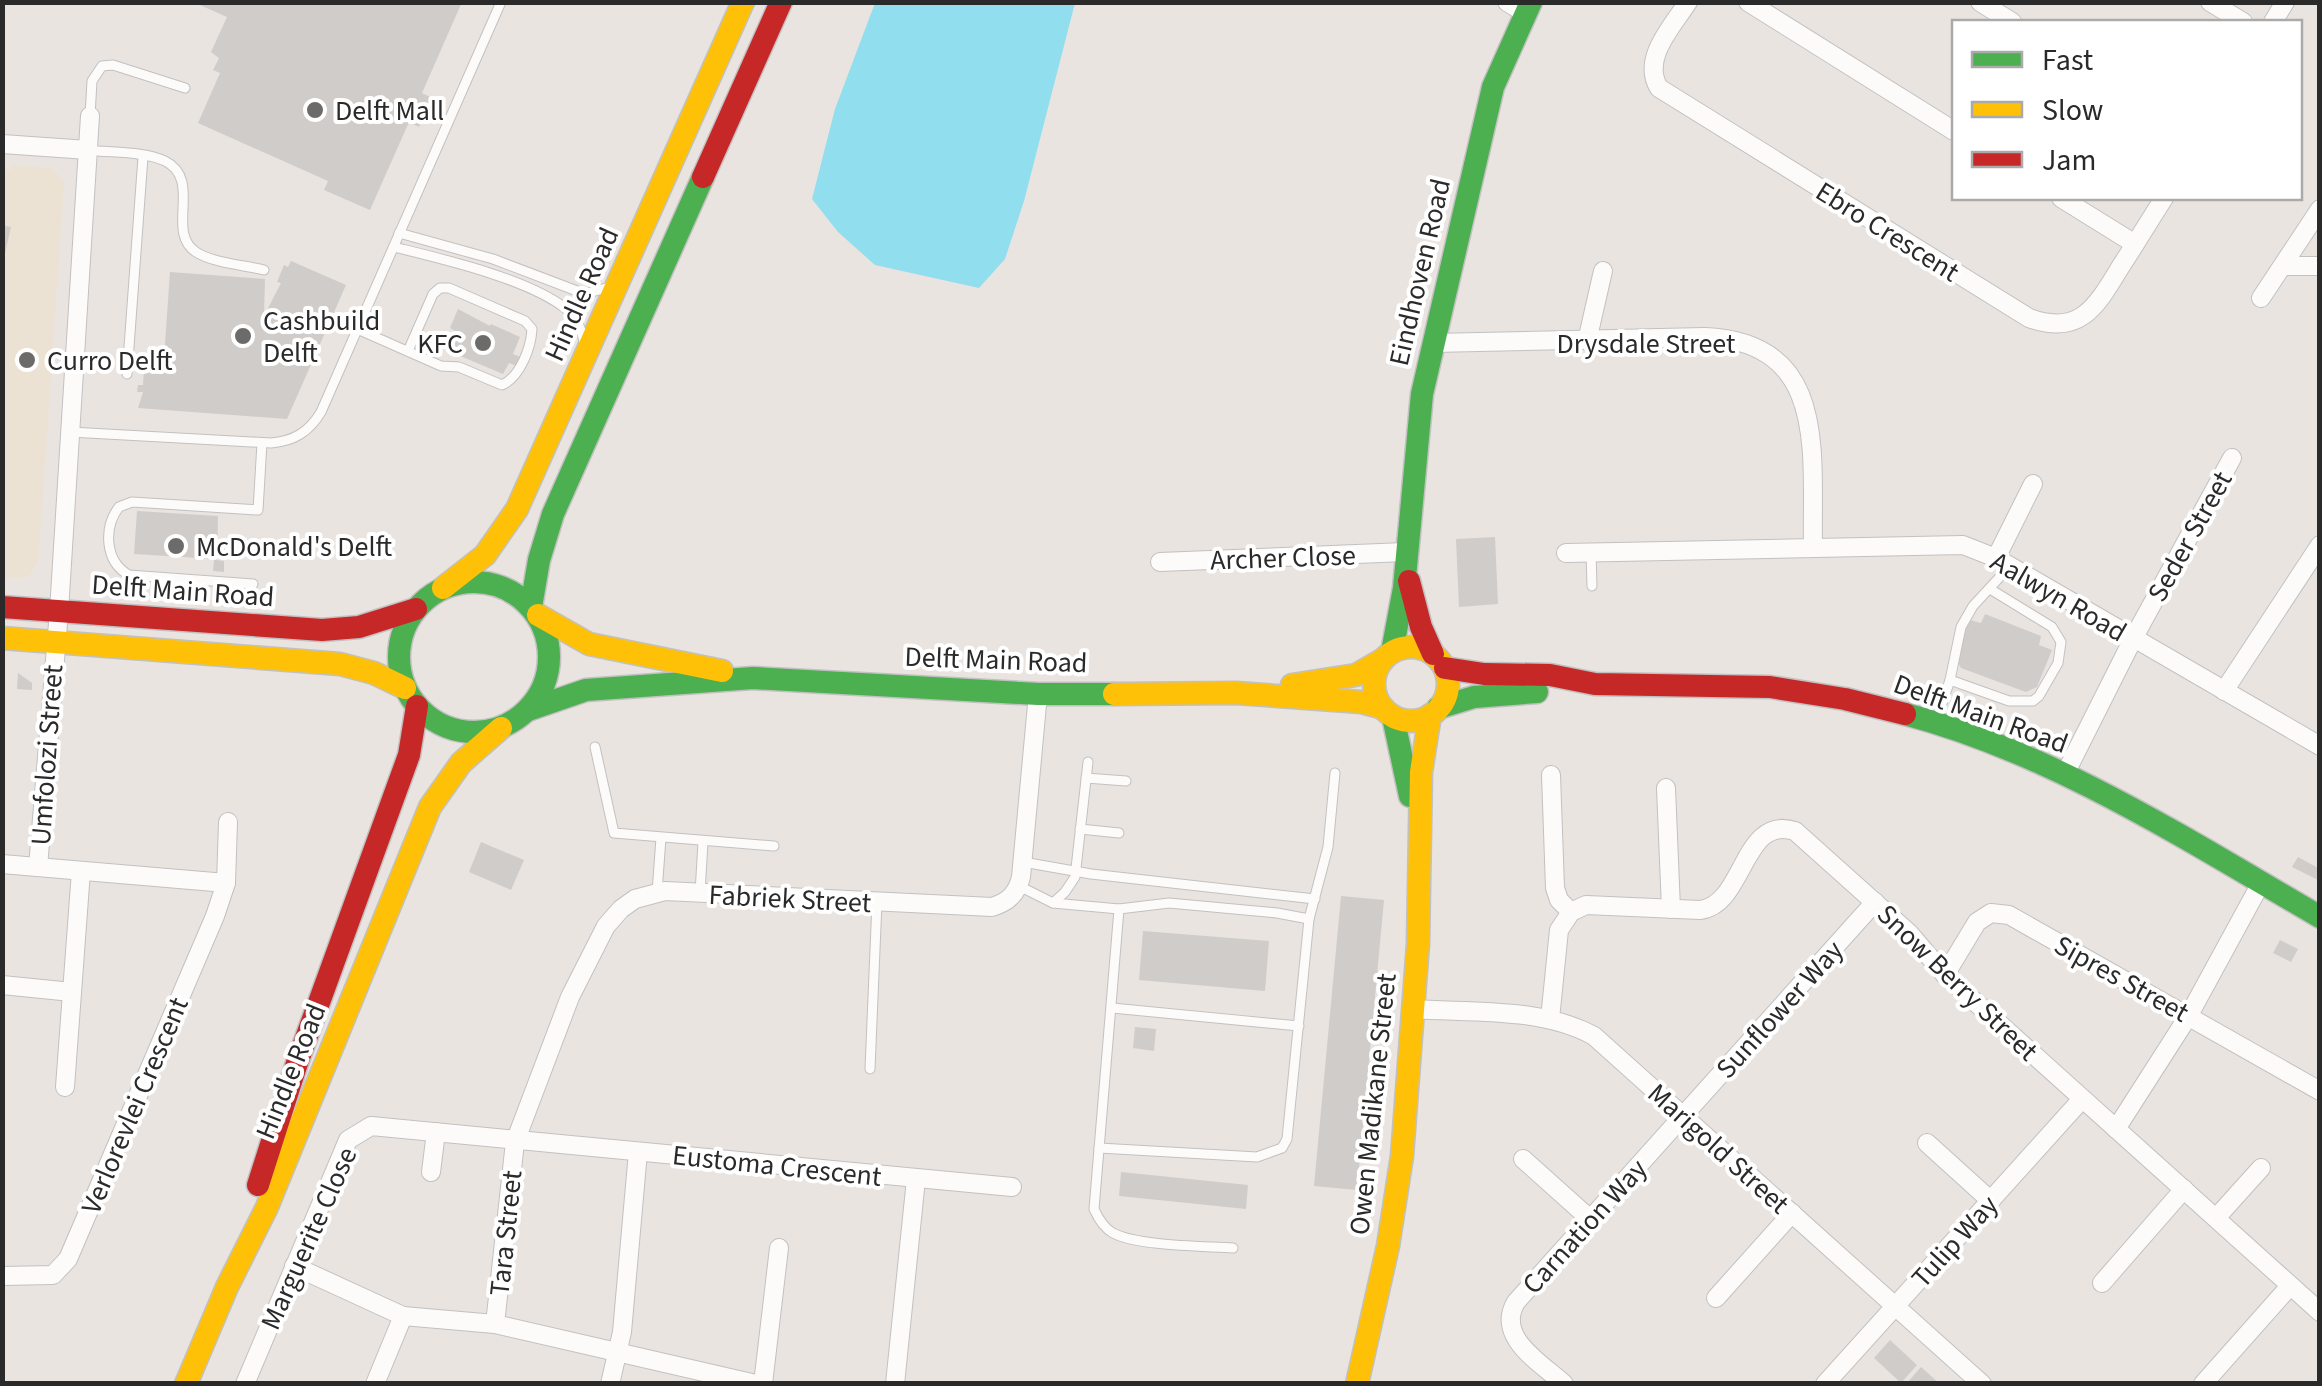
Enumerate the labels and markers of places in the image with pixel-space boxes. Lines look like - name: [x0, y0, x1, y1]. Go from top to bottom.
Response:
- place label: Delft Mall: [335, 91, 444, 131]
- marker: Delft Mall: [304, 99, 326, 121]
- place label: Cashbuild Delft: [263, 301, 380, 373]
- place label: KFC: [417, 324, 463, 364]
- marker: Cashbuild Delft: [232, 325, 254, 347]
- marker: KFC: [472, 332, 494, 354]
- place label: Curro Delft: [47, 341, 173, 381]
- marker: Curro Delft: [16, 349, 38, 371]
- place label: McDonald's Delft: [196, 527, 393, 567]
- marker: McDonald's Delft: [165, 535, 187, 557]

